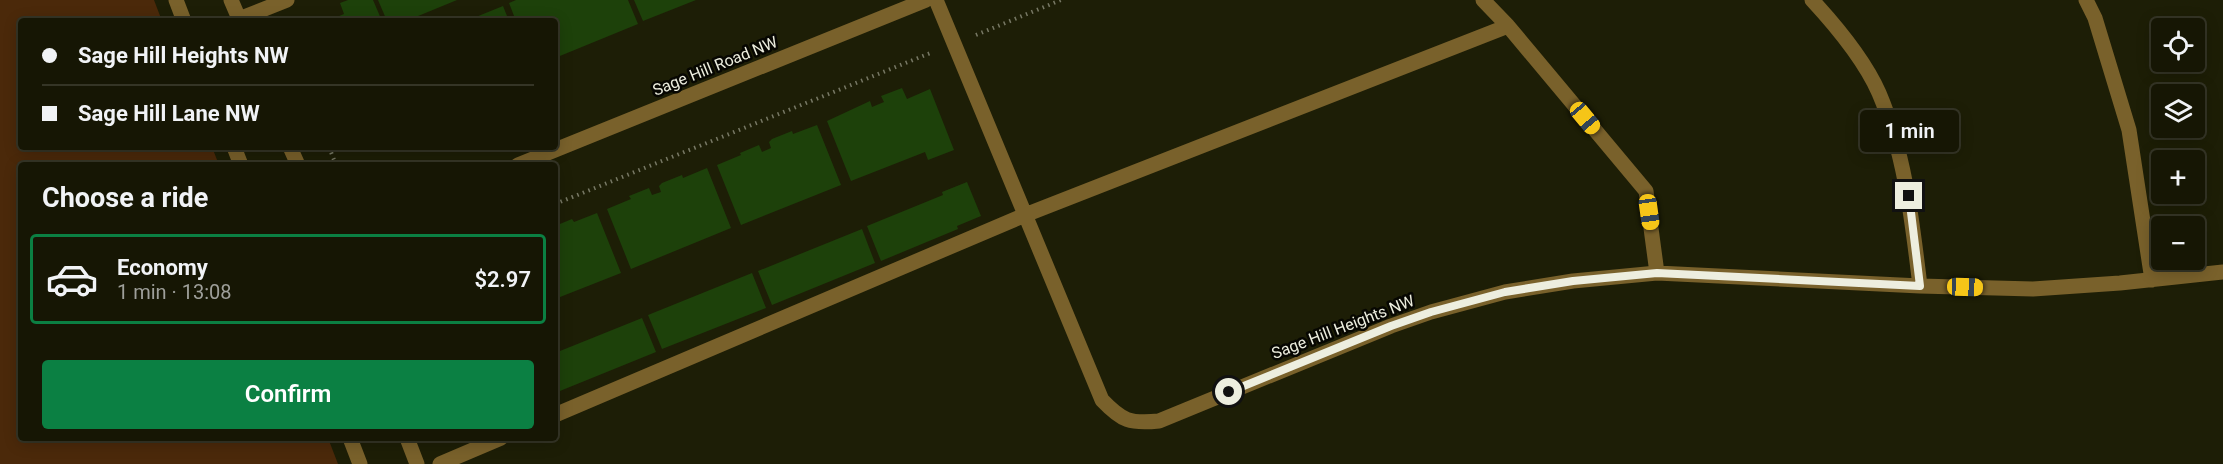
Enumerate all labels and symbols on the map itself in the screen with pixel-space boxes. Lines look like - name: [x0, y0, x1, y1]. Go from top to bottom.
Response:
- street label: Sage Hill Road NW: [650, 32, 780, 100]
- car: [1567, 98, 1603, 138]
- callout: 1 min: [1860, 109, 1958, 151]
- route end: [1895, 182, 1922, 209]
- car: [1638, 193, 1660, 231]
- car: [1947, 277, 1983, 297]
- street label: Sage Hill Heights NW: [1269, 291, 1417, 363]
- route start: [1215, 378, 1242, 405]

